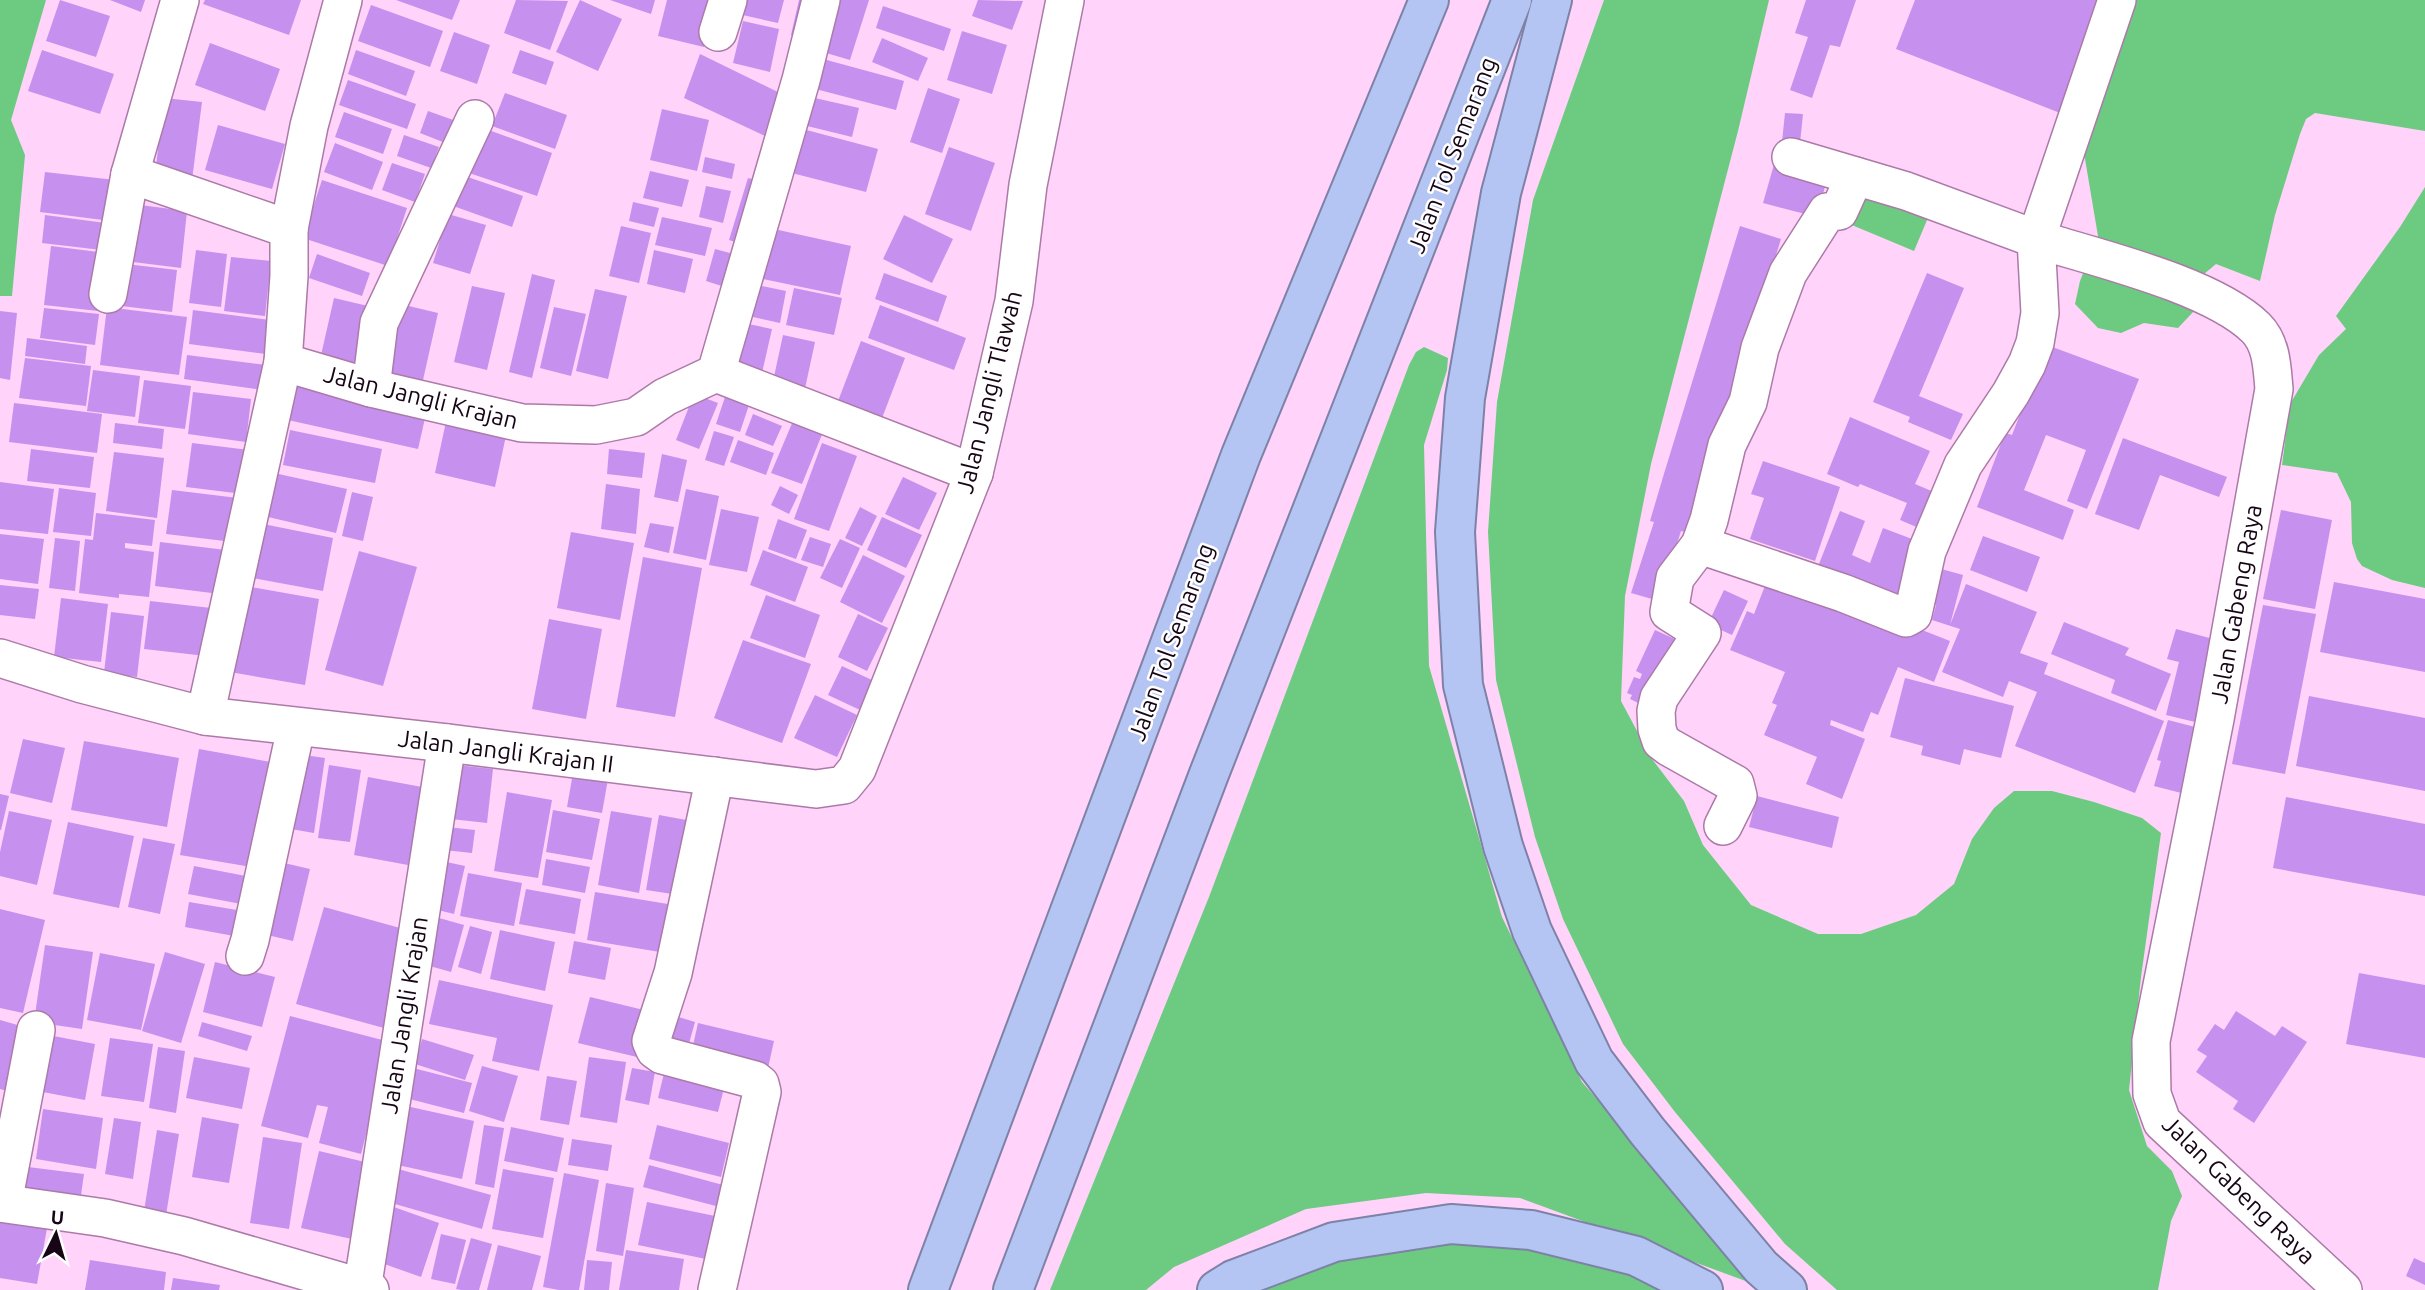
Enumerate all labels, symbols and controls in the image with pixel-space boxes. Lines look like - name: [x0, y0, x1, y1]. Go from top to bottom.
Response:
- street label: Jalan Tol Semarang: [1402, 53, 1502, 257]
- street label: Jalan Jangli Tlawah: [951, 288, 1027, 496]
- street label: Jalan Jangli Krajan: [321, 360, 521, 434]
- street label: Jalan Gabeng Raya: [2205, 502, 2267, 706]
- street label: Jalan Tol Semarang: [1123, 540, 1219, 744]
- street label: Jalan Jangli Krajan II: [397, 724, 615, 778]
- street label: Jalan Jangli Krajan: [375, 915, 433, 1115]
- street label: Jalan Gabeng Raya: [2157, 1110, 2321, 1270]
- north arrow: [21, 1199, 91, 1269]
- text: U: [50, 1206, 65, 1229]

